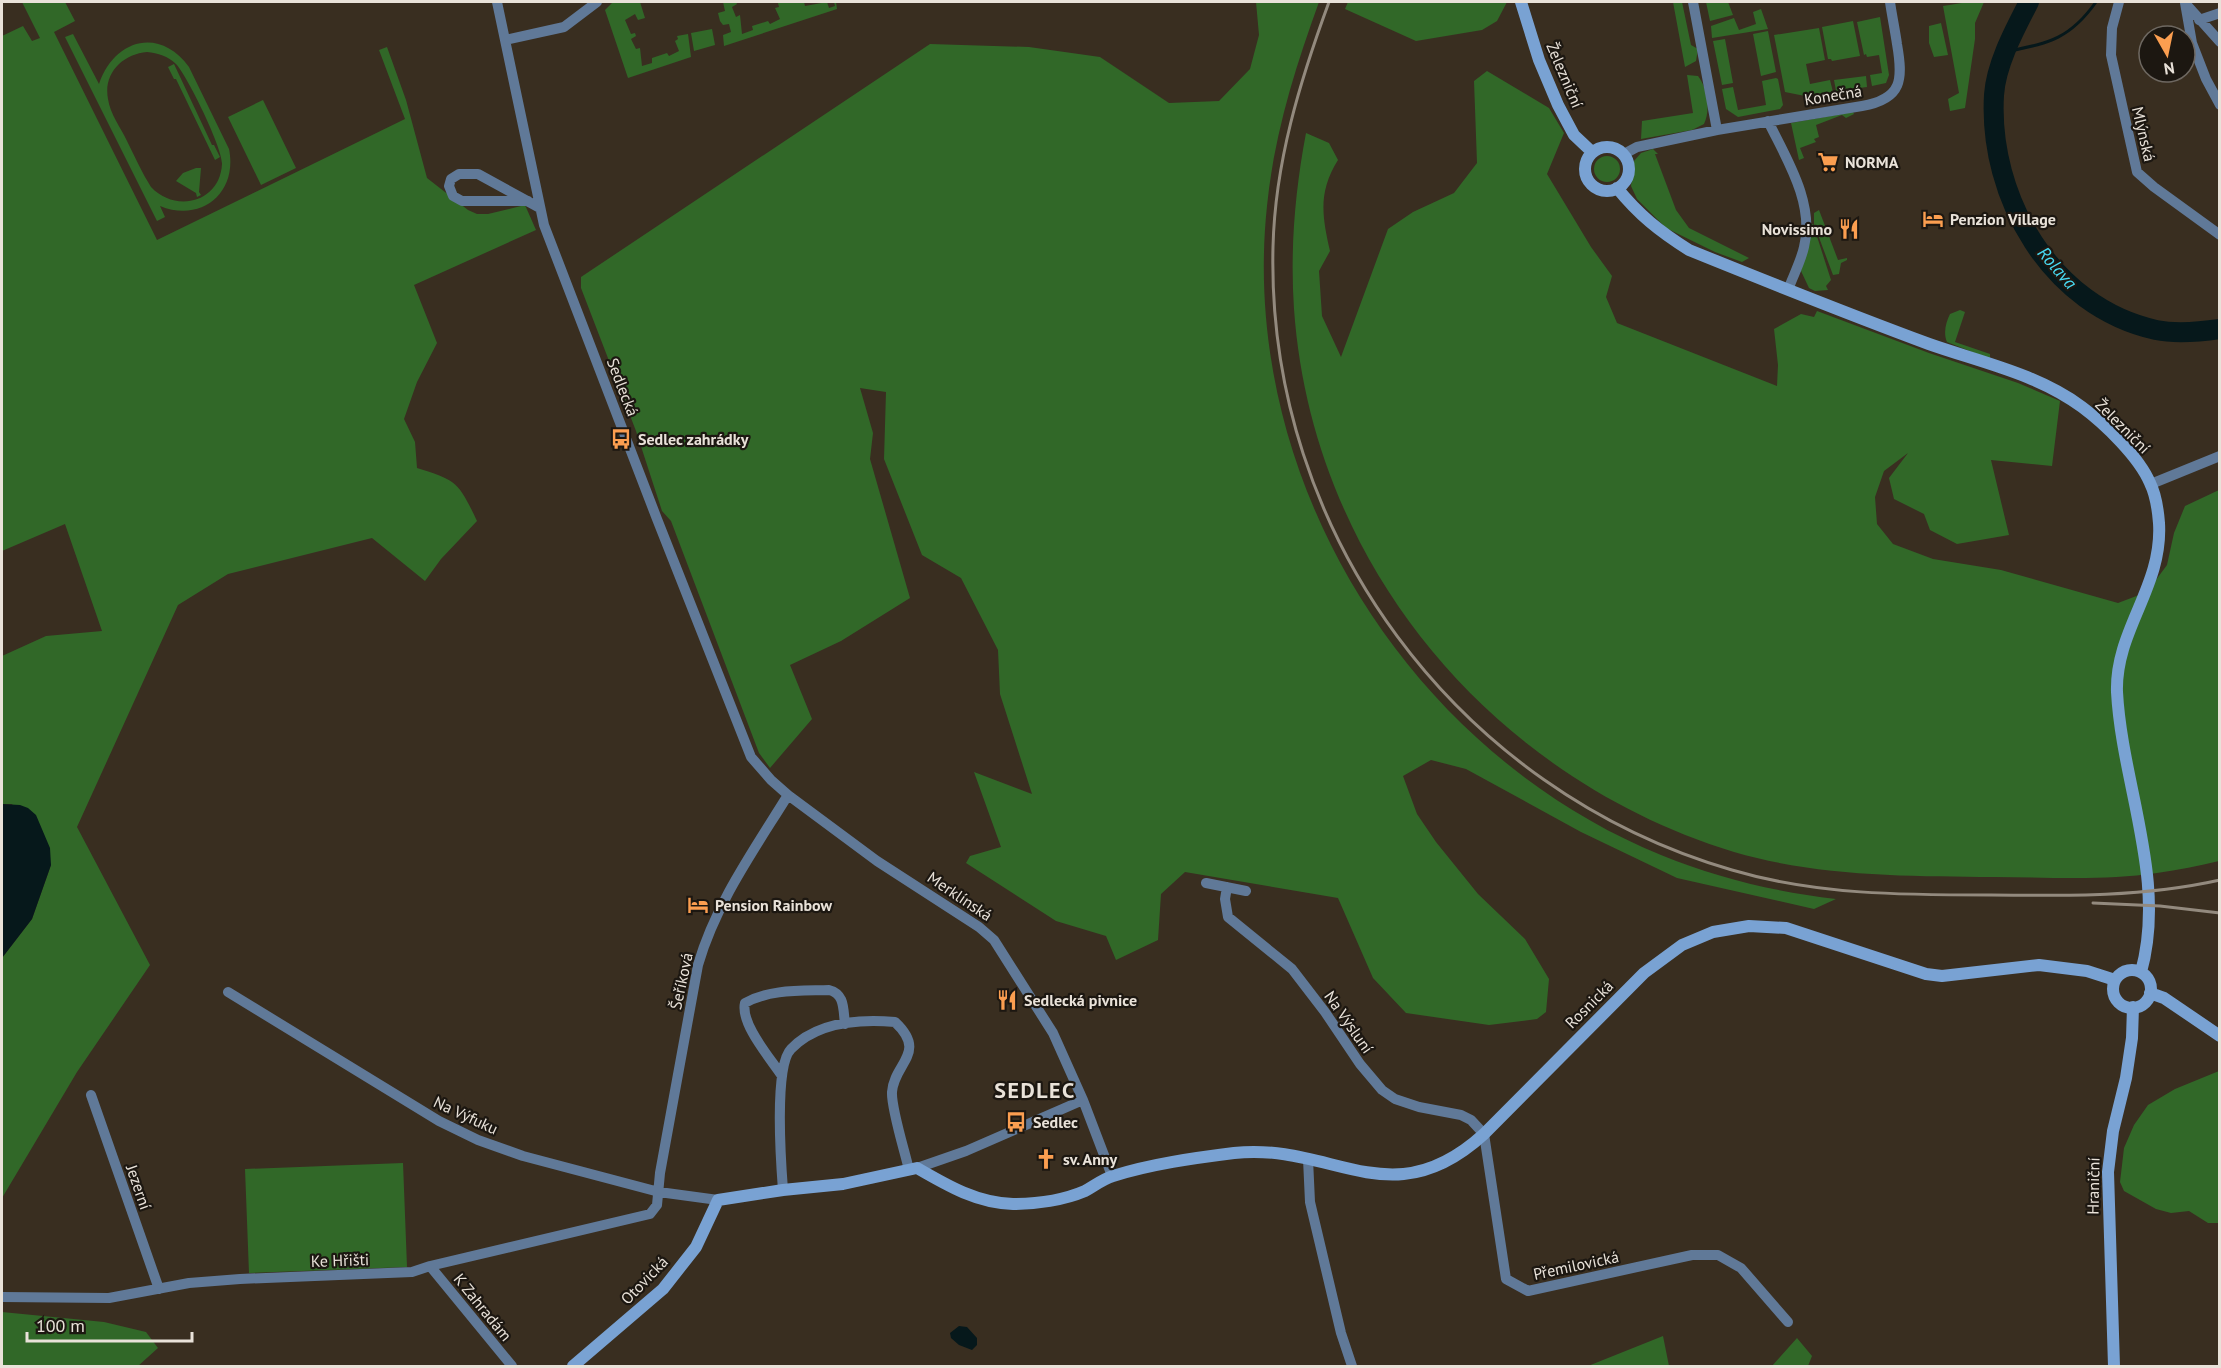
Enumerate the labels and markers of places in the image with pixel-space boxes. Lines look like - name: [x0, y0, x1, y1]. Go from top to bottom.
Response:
- supermarket icon: NORMA: [1816, 150, 1840, 174]
- place label: NORMA: [1845, 152, 1899, 172]
- hotel icon: Penzion Village: [1921, 207, 1945, 231]
- place label: Penzion Village: [1950, 209, 2056, 229]
- restaurant icon: Novissimo: [1837, 217, 1861, 241]
- place label: Novissimo: [1762, 219, 1832, 239]
- bus stop icon: Sedlec zahrádky: [609, 427, 633, 451]
- place label: Sedlec zahrádky: [638, 429, 749, 449]
- hotel icon: Pension Rainbow: [686, 893, 710, 917]
- place label: Pension Rainbow: [715, 895, 832, 915]
- restaurant icon: Sedlecká pivnice: [995, 988, 1019, 1012]
- place label: Sedlecká pivnice: [1024, 990, 1137, 1010]
- bus stop icon: Sedlec: [1004, 1110, 1028, 1134]
- place label: Sedlec: [1033, 1112, 1078, 1132]
- church icon: sv. Anny: [1034, 1147, 1058, 1171]
- place label: sv. Anny: [1063, 1149, 1118, 1169]

